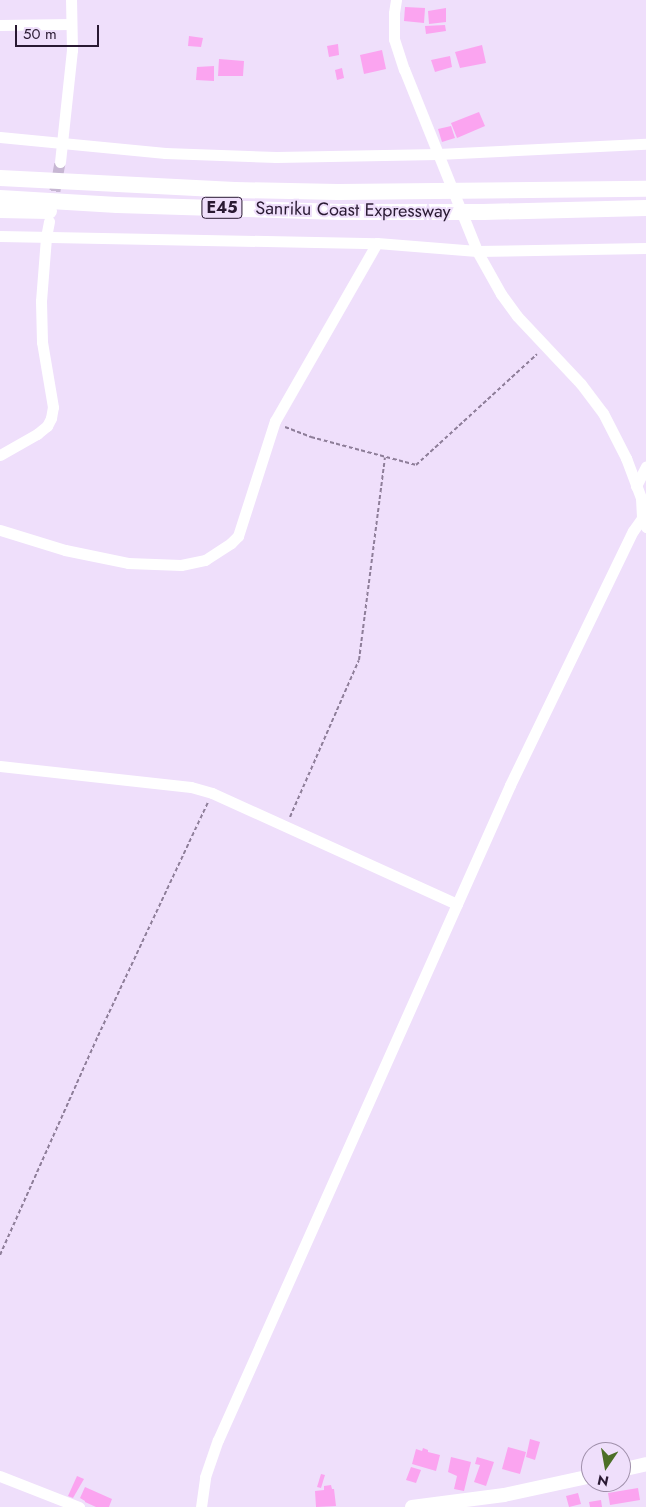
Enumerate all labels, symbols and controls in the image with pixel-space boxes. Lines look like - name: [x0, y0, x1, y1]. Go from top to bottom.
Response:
- scale bar: [18, 15, 101, 47]
- text: 50 m: [23, 23, 57, 45]
- road number: E45: [201, 194, 243, 222]
- street label: Sanriku Coast Expressway: [255, 197, 451, 223]
- north arrow: [581, 1442, 631, 1492]
- text: N: [596, 1470, 611, 1492]

